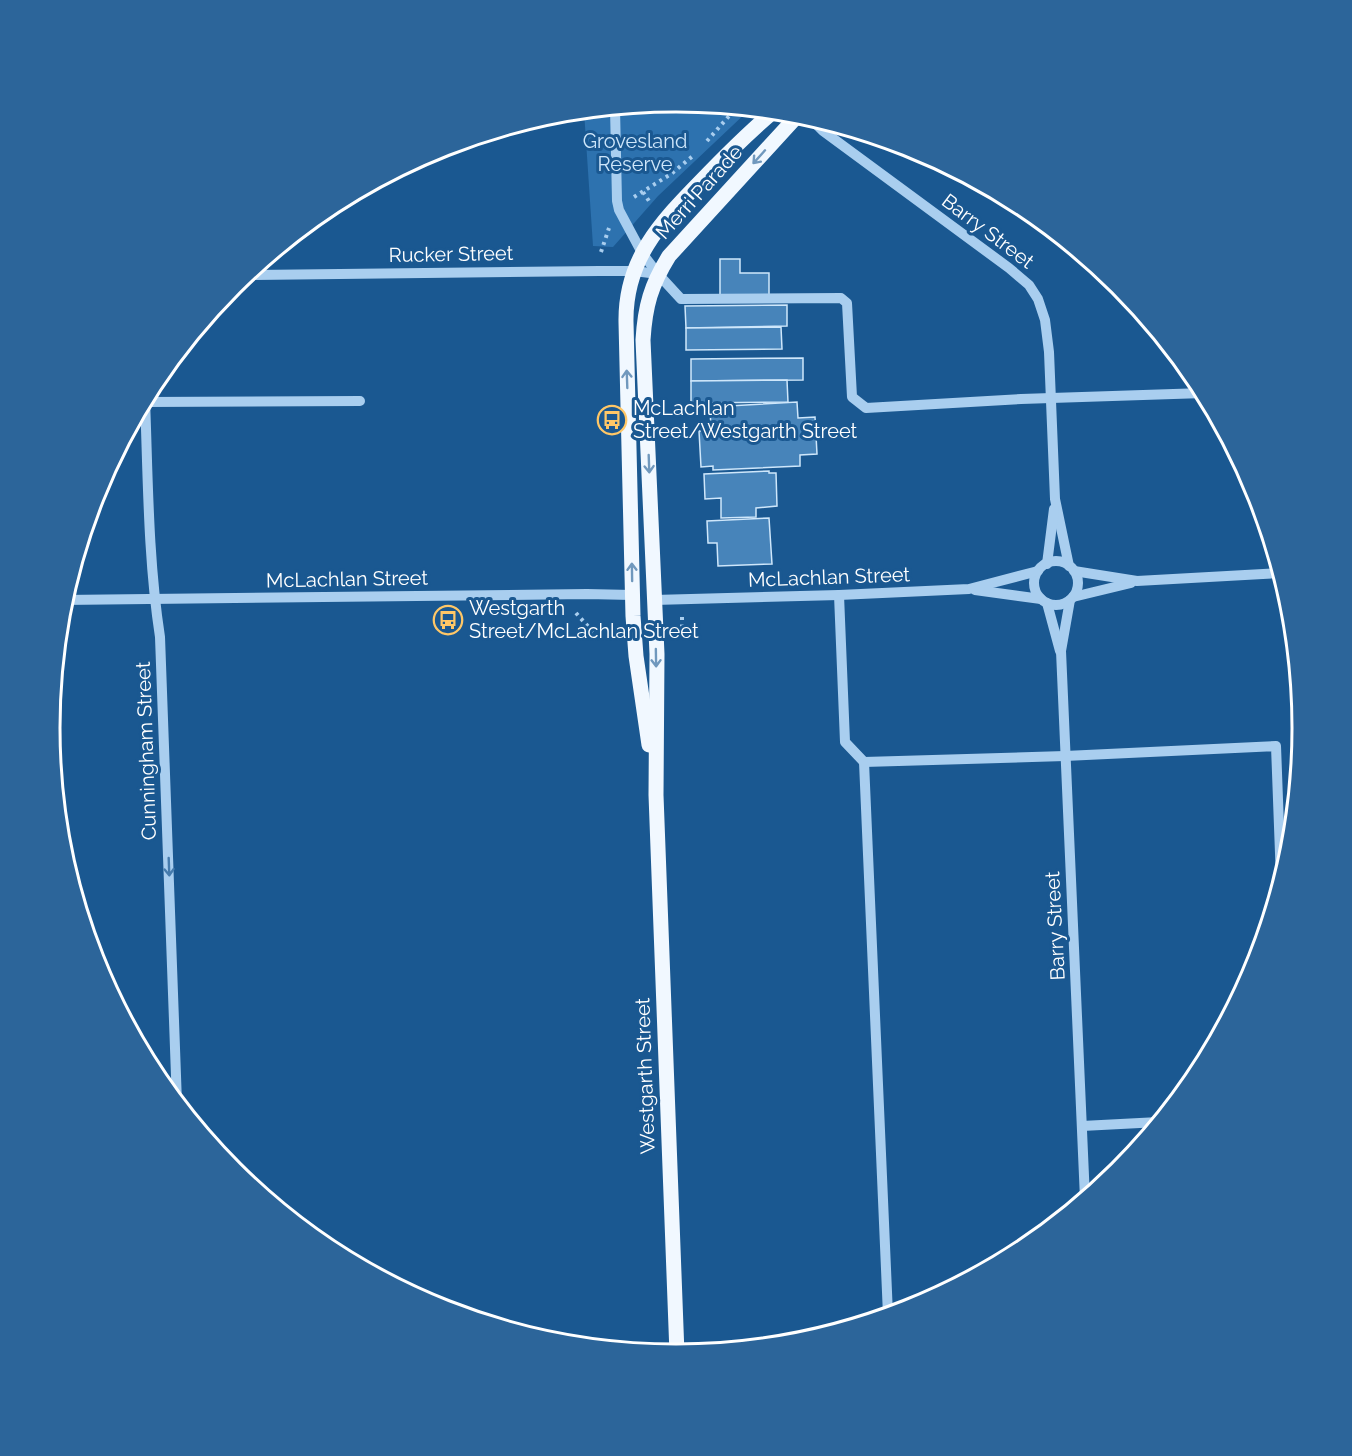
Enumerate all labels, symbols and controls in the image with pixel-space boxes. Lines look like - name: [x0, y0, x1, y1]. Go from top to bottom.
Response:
- park label: Grovesland Reserve: [583, 129, 687, 176]
- street label: Merri Parade: [651, 140, 748, 244]
- one-way arrow: [753, 149, 767, 164]
- street label: Barry Street: [937, 189, 1039, 274]
- street label: Rucker Street: [388, 241, 514, 267]
- one-way arrow: [622, 370, 633, 390]
- place label: McLachlan Street/Westgarth Street: [633, 396, 858, 443]
- bus stop icon: McLachlan Street/Westgarth Street: [596, 404, 628, 436]
- one-way arrow: [643, 454, 654, 474]
- one-way arrow: [626, 562, 637, 582]
- street label: McLachlan Street: [748, 562, 911, 592]
- street label: McLachlan Street: [266, 566, 429, 592]
- place label: Westgarth Street/McLachlan Street: [469, 596, 699, 643]
- bus stop icon: Westgarth Street/McLachlan Street: [432, 604, 464, 636]
- one-way arrow: [651, 648, 662, 668]
- street label: Cunningham Street: [131, 661, 161, 841]
- one-way arrow: [163, 857, 174, 877]
- street label: Barry Street: [1040, 871, 1070, 981]
- street label: Westgarth Street: [630, 997, 660, 1155]

